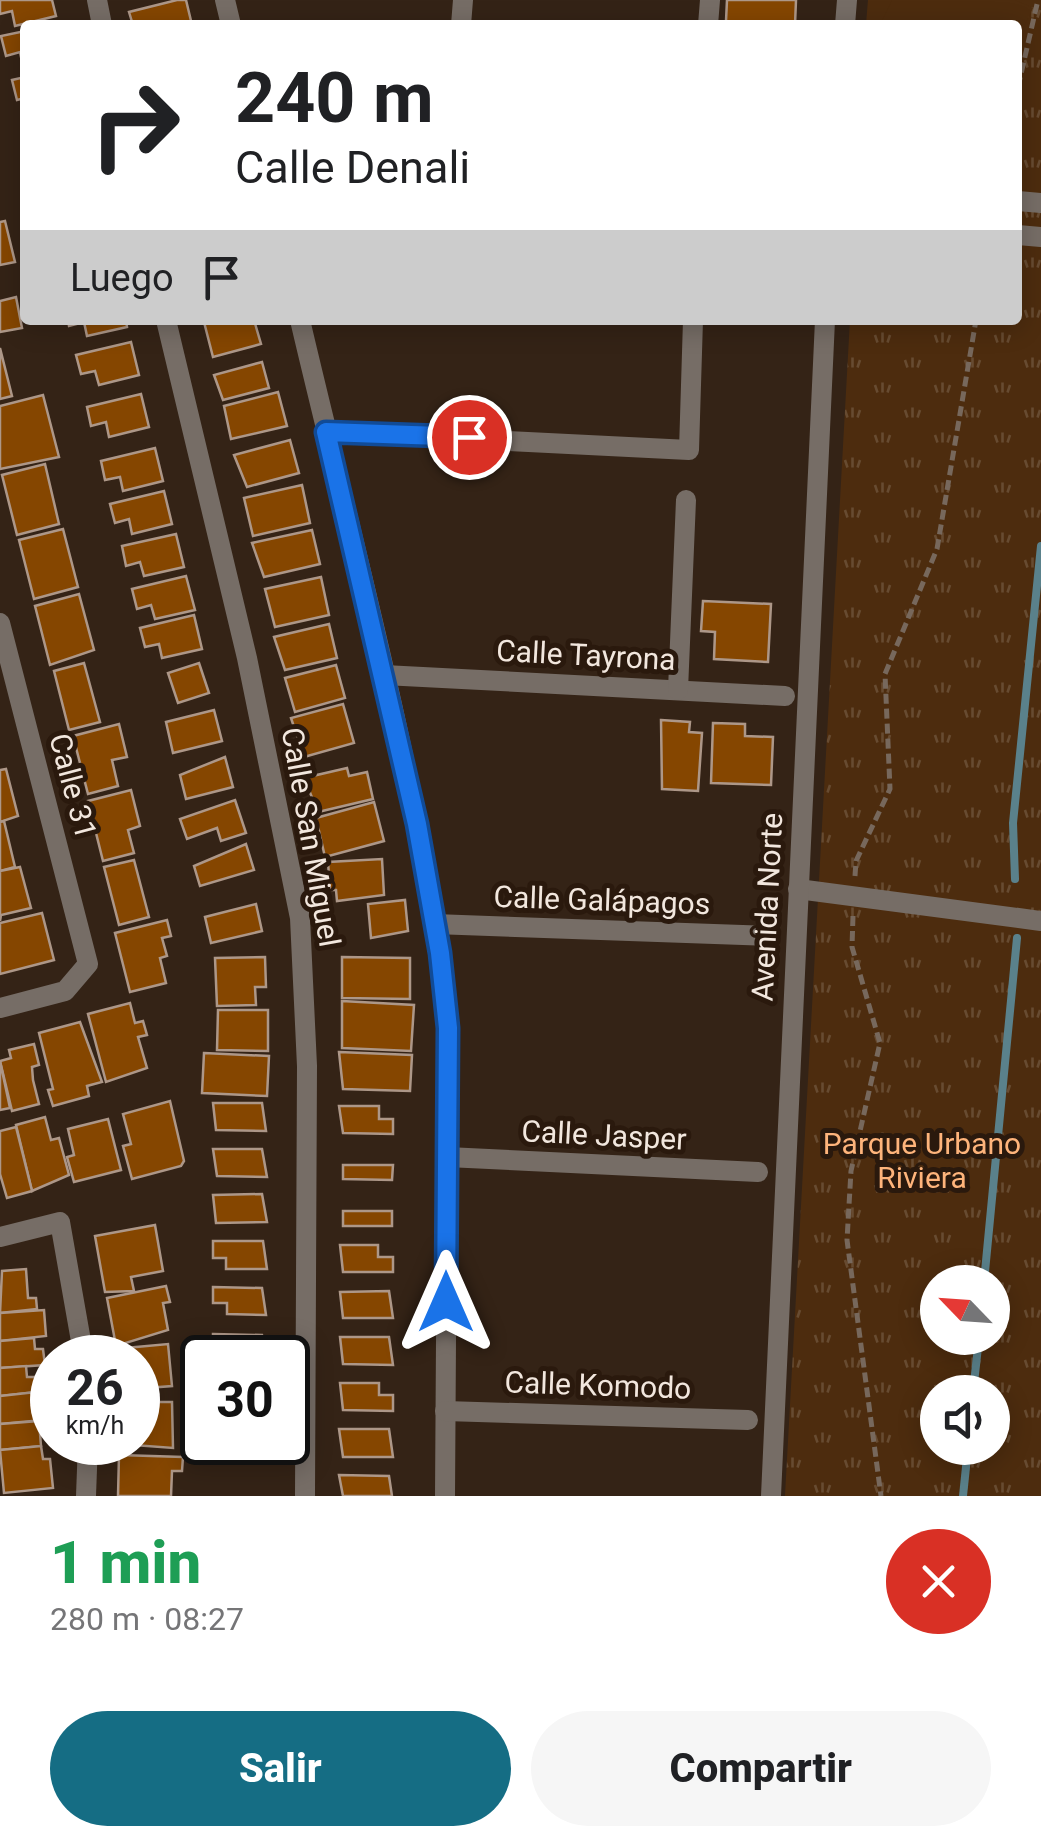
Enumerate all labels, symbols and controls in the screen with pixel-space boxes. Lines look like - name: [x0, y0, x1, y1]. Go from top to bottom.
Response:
- text: 240 m: [235, 57, 434, 139]
- icon: right: [70, 60, 200, 190]
- text: Calle Denali: [235, 141, 470, 194]
- icon: arrive: [194, 250, 249, 305]
- text: Luego: [70, 256, 174, 300]
- pin: [427, 395, 512, 480]
- icon: arrive: [442, 410, 497, 465]
- street label: Calle Tayrona: [495, 633, 677, 677]
- street label: Calle San Miguel: [274, 725, 348, 949]
- street label: Calle 31: [42, 730, 104, 842]
- street label: Avenida Norte: [745, 812, 789, 1002]
- street label: Calle Galápagos: [493, 879, 711, 921]
- street label: Calle Jasper: [521, 1113, 687, 1157]
- park label: Parque Urbano Riviera: [823, 1126, 1021, 1195]
- position arrow: [394, 1250, 498, 1354]
- north arrow: [920, 1265, 1010, 1355]
- map controls: [920, 1265, 1010, 1465]
- speed limit sign: 30: [180, 1335, 310, 1465]
- text: 26: [66, 1359, 124, 1417]
- street label: Calle Komodo: [504, 1364, 692, 1406]
- button: sound: [920, 1375, 1010, 1465]
- text: km/h: [66, 1411, 124, 1440]
- text: 1 min: [50, 1527, 201, 1598]
- button: close: [886, 1529, 991, 1634]
- text: 280 m · 08:27: [50, 1600, 244, 1638]
- button: Salir: [50, 1711, 511, 1826]
- button: Compartir: [531, 1711, 991, 1826]

